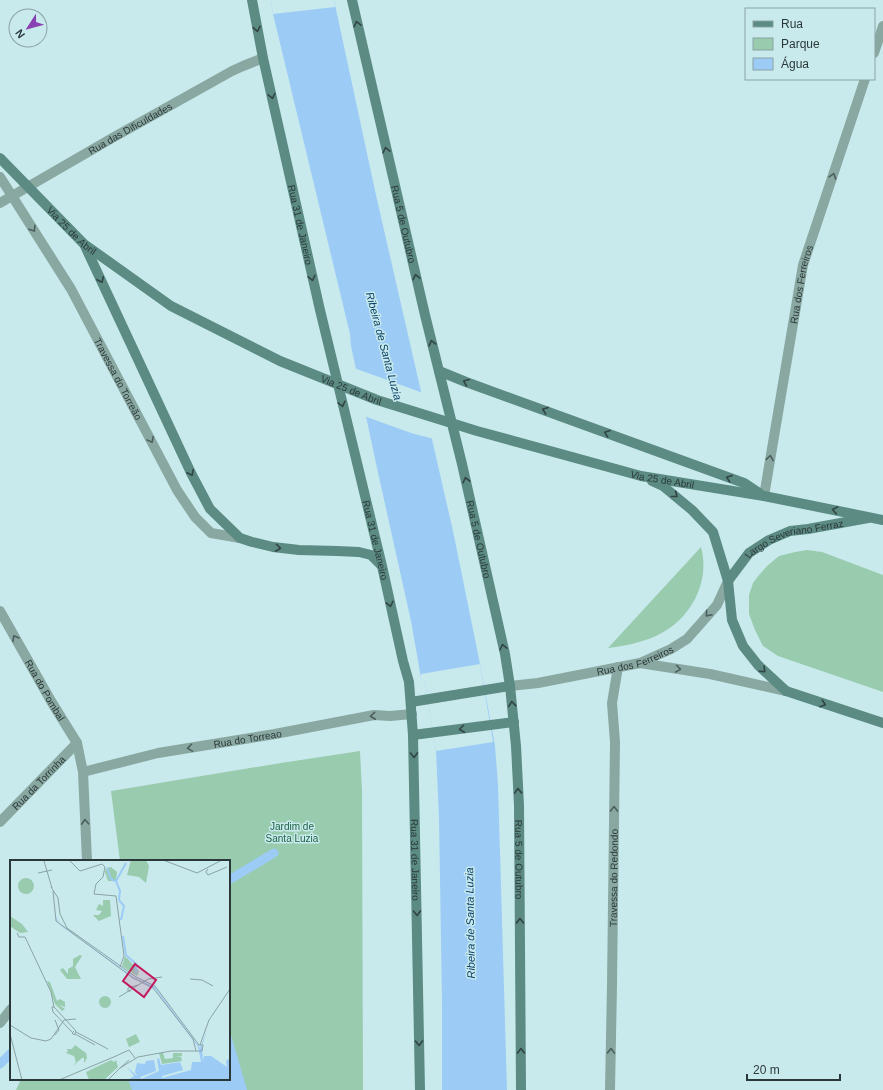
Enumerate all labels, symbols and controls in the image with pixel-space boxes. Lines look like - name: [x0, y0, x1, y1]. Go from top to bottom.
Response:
- north arrow: [8, 8, 48, 48]
- legend: [745, 8, 875, 80]
- text: Rua: [781, 17, 803, 31]
- one-way arrow: [354, 20, 362, 27]
- one-way arrow: [253, 26, 261, 32]
- text: N: [13, 27, 27, 41]
- text: Parque: [781, 37, 820, 51]
- text: Água: [781, 56, 809, 71]
- one-way arrow: [267, 93, 275, 100]
- street label: Rua das Dificuldades: [86, 101, 174, 157]
- one-way arrow: [383, 147, 391, 154]
- one-way arrow: [829, 172, 837, 179]
- street label: Rua 31 de Janeiro: [286, 184, 315, 266]
- street label: Rua 5 de Outubro: [389, 184, 418, 265]
- street label: Via 25 de Abril: [44, 204, 98, 257]
- one-way arrow: [28, 225, 35, 232]
- street label: Rua dos Ferreiros: [788, 244, 815, 324]
- one-way arrow: [412, 274, 420, 280]
- one-way arrow: [96, 275, 104, 283]
- one-way arrow: [308, 275, 316, 281]
- water label: Ribeira de Santa Luzia: [364, 291, 404, 401]
- street label: Travessa do Torreão: [92, 336, 144, 422]
- one-way arrow: [428, 340, 437, 347]
- street label: Via 25 de Abril: [319, 373, 383, 407]
- one-way arrow: [462, 378, 469, 386]
- one-way arrow: [338, 401, 346, 407]
- one-way arrow: [541, 407, 548, 415]
- one-way arrow: [604, 429, 611, 438]
- one-way arrow: [146, 435, 154, 443]
- one-way arrow: [766, 454, 774, 461]
- street label: Via 25 de Abril: [629, 468, 695, 491]
- one-way arrow: [187, 469, 194, 477]
- one-way arrow: [726, 475, 733, 483]
- one-way arrow: [462, 476, 470, 483]
- one-way arrow: [670, 491, 677, 498]
- street label: Rua 31 de Janeiro: [360, 499, 390, 581]
- street label: Rua 5 de Outubro: [464, 499, 493, 580]
- one-way arrow: [832, 506, 838, 515]
- street label: Largo Severiano Ferraz: [742, 518, 844, 560]
- one-way arrow: [275, 543, 281, 552]
- one-way arrow: [386, 601, 394, 607]
- one-way arrow: [706, 610, 713, 617]
- one-way arrow: [13, 635, 20, 642]
- one-way arrow: [500, 644, 508, 651]
- street label: Rua dos Ferreiros: [596, 644, 675, 677]
- street label: Rua do Pombal: [23, 658, 67, 723]
- one-way arrow: [675, 664, 682, 673]
- one-way arrow: [758, 665, 766, 673]
- one-way arrow: [819, 699, 826, 707]
- one-way arrow: [507, 701, 516, 707]
- one-way arrow: [370, 712, 377, 721]
- one-way arrow: [459, 724, 465, 733]
- street label: Rua do Torreao: [213, 728, 283, 750]
- one-way arrow: [187, 743, 193, 752]
- one-way arrow: [410, 752, 418, 758]
- street label: Rua da Torrinha: [10, 753, 68, 812]
- one-way arrow: [514, 788, 522, 794]
- one-way arrow: [610, 806, 619, 812]
- one-way arrow: [81, 819, 90, 825]
- street label: Rua 31 de Janeiro: [409, 819, 421, 901]
- street label: Rua 5 de Outubro: [513, 820, 525, 900]
- park label: Jardim de Santa Luzia: [266, 821, 319, 844]
- street label: Travessa do Redondo: [608, 828, 620, 927]
- inset map: [10, 860, 230, 1080]
- water label: Ribeira de Santa Luzia: [463, 867, 477, 979]
- one-way arrow: [413, 910, 421, 916]
- one-way arrow: [516, 918, 524, 924]
- one-way arrow: [415, 1040, 423, 1046]
- one-way arrow: [517, 1048, 525, 1054]
- one-way arrow: [606, 1048, 615, 1054]
- scale bar: [747, 1056, 840, 1082]
- text: 20 m: [753, 1063, 780, 1077]

